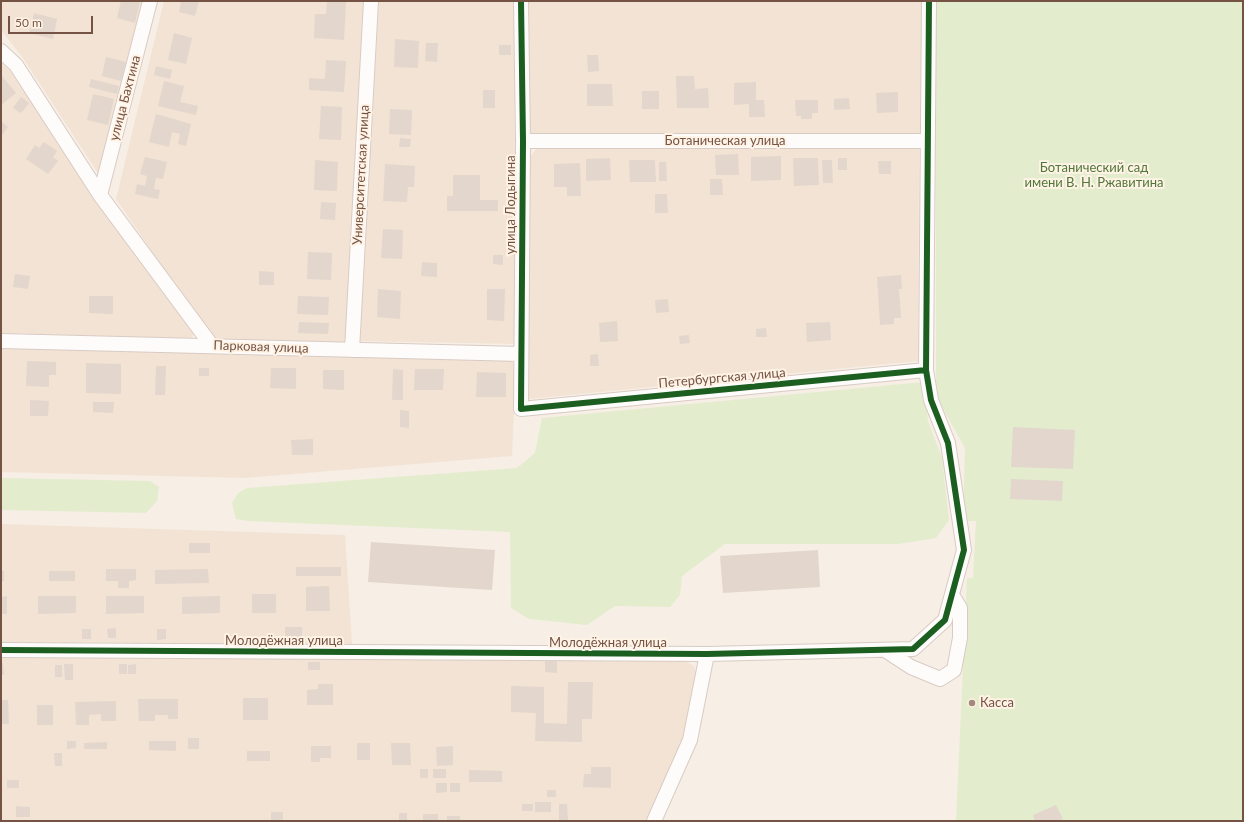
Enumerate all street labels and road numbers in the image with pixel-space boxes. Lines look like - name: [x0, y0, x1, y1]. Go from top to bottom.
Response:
- street label: улица Бахтина: [106, 54, 144, 142]
- street label: Университетская улица: [350, 105, 372, 245]
- street label: Ботаническая улица: [664, 133, 786, 149]
- street label: улица Лодыгина: [503, 155, 519, 255]
- street label: Парковая улица: [213, 338, 309, 356]
- street label: Петербургская улица: [658, 365, 786, 391]
- street label: Молодёжная улица: [225, 633, 343, 649]
- street label: Молодёжная улица: [549, 635, 667, 651]

